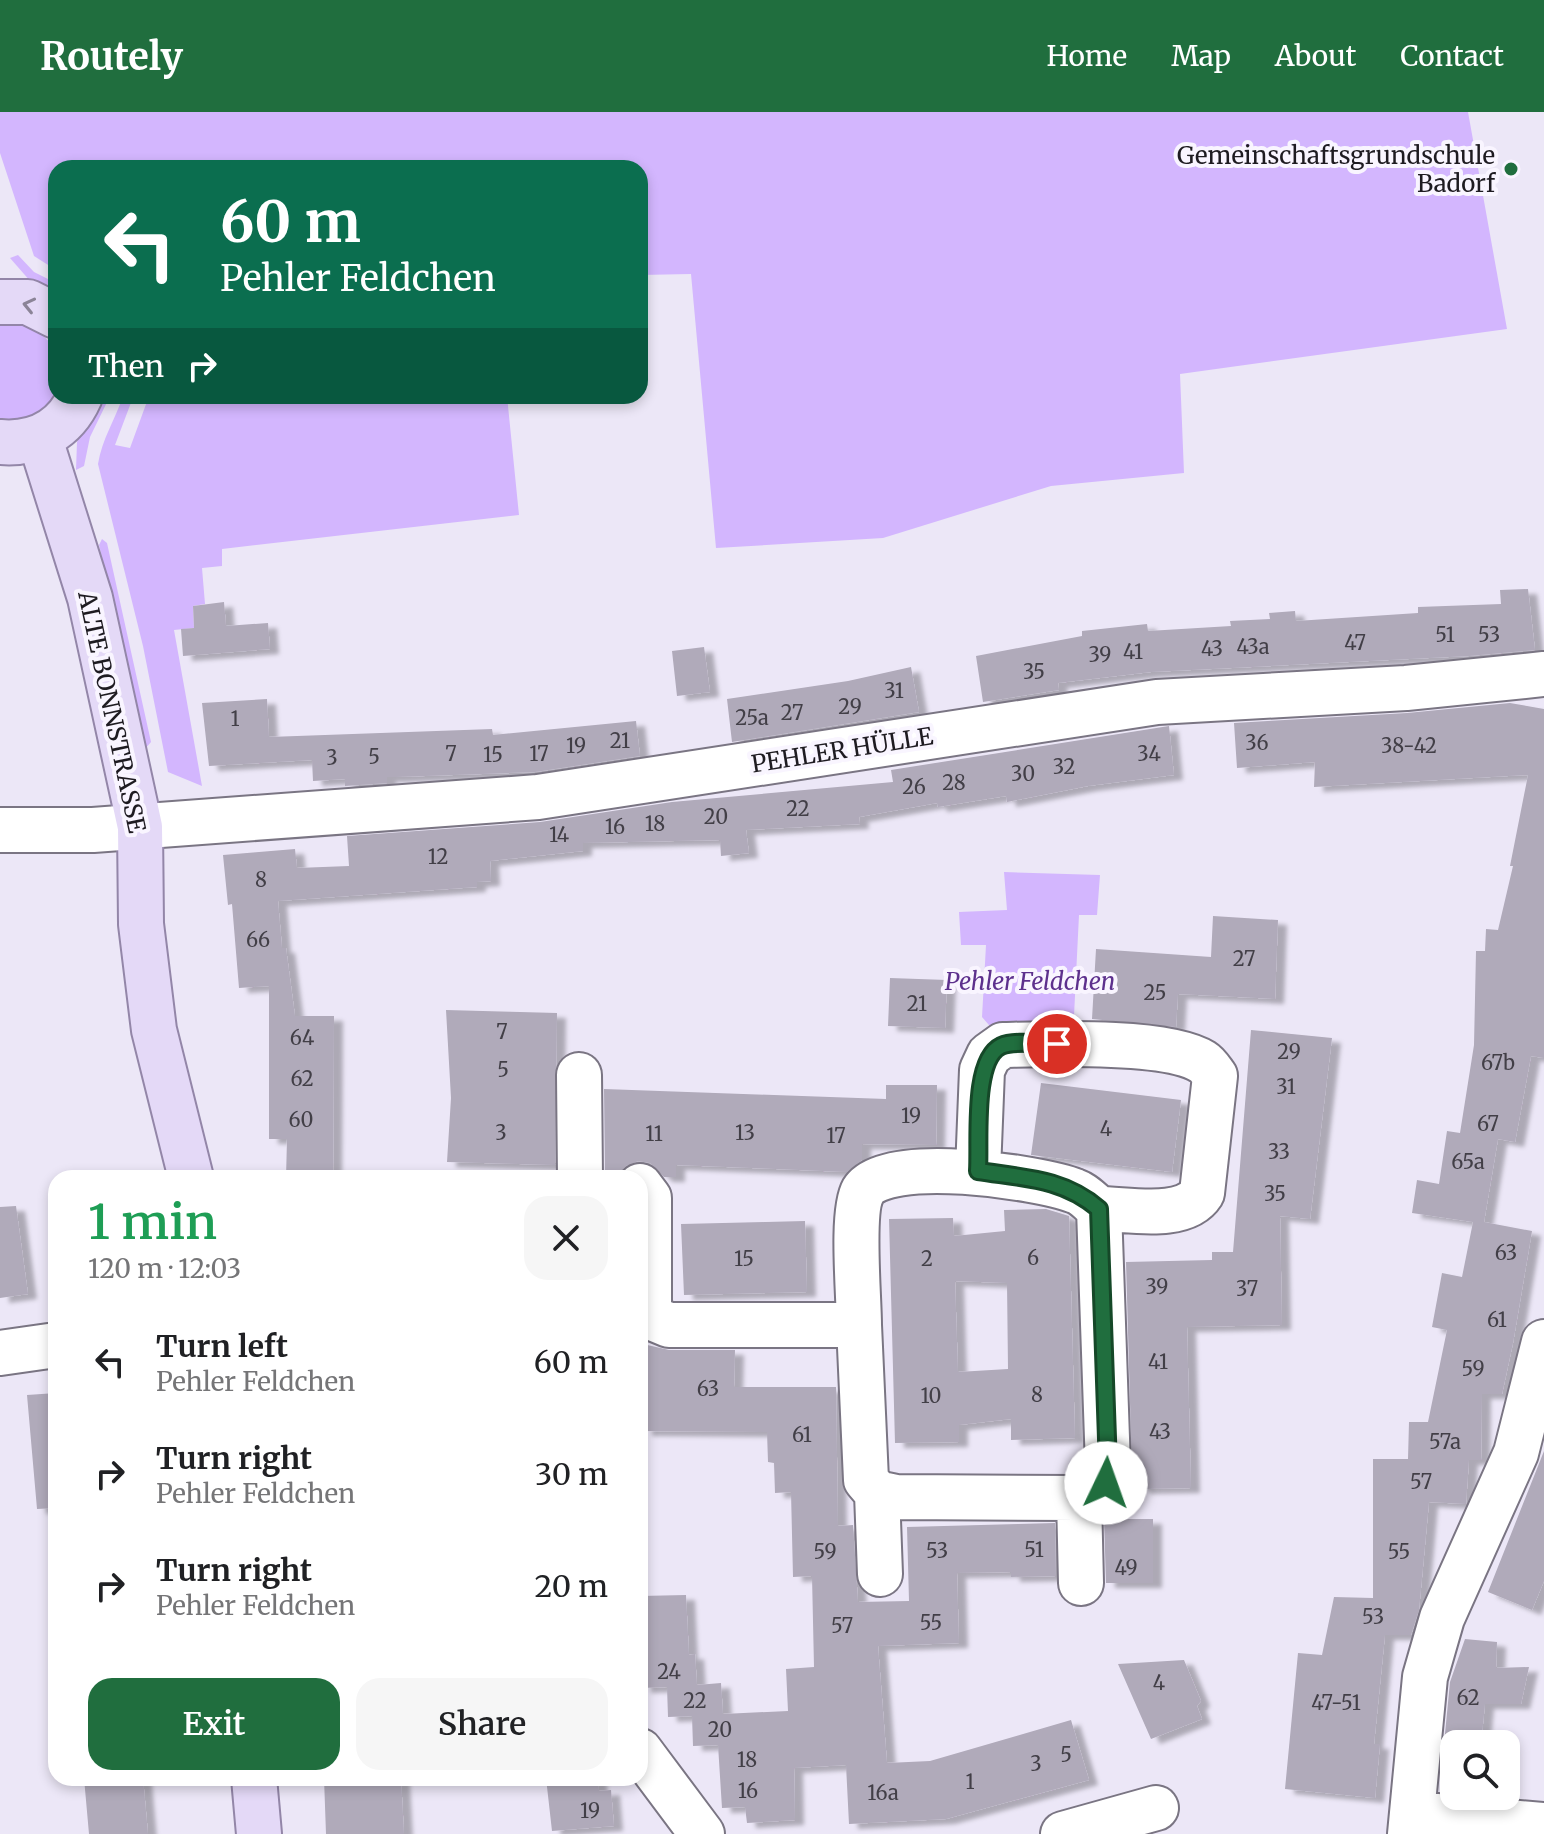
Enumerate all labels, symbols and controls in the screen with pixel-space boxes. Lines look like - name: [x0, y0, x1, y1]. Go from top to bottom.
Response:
- text: Routely: [40, 33, 183, 80]
- text: Home: [1046, 38, 1127, 74]
- text: Map: [1171, 38, 1231, 74]
- text: About: [1275, 38, 1356, 74]
- text: Contact: [1400, 38, 1504, 74]
- place label: Gemeinschaftsgrundschule Badorf: [1177, 140, 1496, 199]
- marker: Gemeinschaftsgrundschule Badorf: [1502, 160, 1520, 178]
- text: 60 m: [220, 187, 361, 257]
- icon: left: [88, 192, 192, 296]
- text: Pehler Feldchen: [220, 256, 496, 301]
- one-way arrow: [23, 297, 37, 314]
- icon: right: [180, 344, 224, 388]
- text: Then: [88, 347, 164, 385]
- street label: ALTE BONNSTRASSE: [71, 587, 153, 836]
- house number: 51: [1435, 622, 1455, 647]
- house number: 53: [1478, 622, 1500, 647]
- house number: 47: [1344, 630, 1366, 655]
- house number: 43a: [1237, 634, 1270, 659]
- house number: 43: [1201, 636, 1223, 661]
- house number: 41: [1123, 639, 1143, 664]
- house number: 39: [1089, 642, 1111, 667]
- house number: 35: [1023, 659, 1045, 684]
- house number: 31: [884, 678, 904, 703]
- house number: 29: [838, 694, 862, 719]
- house number: 27: [781, 700, 803, 725]
- house number: 25a: [735, 705, 769, 730]
- house number: 1: [230, 706, 240, 731]
- street label: PEHLER HÜLLE: [749, 720, 936, 780]
- house number: 21: [610, 728, 630, 753]
- house number: 36: [1245, 730, 1269, 755]
- house number: 19: [566, 733, 586, 758]
- house number: 38-42: [1381, 733, 1437, 758]
- house number: 7: [445, 741, 457, 766]
- house number: 17: [529, 741, 549, 766]
- house number: 34: [1137, 741, 1161, 766]
- house number: 15: [483, 742, 503, 767]
- house number: 5: [368, 744, 380, 769]
- house number: 3: [326, 745, 338, 770]
- house number: 32: [1053, 754, 1075, 779]
- house number: 30: [1011, 761, 1035, 786]
- house number: 28: [942, 770, 966, 795]
- house number: 26: [902, 774, 926, 799]
- house number: 22: [786, 796, 810, 821]
- house number: 20: [704, 804, 728, 829]
- house number: 18: [645, 811, 665, 836]
- house number: 16: [605, 814, 625, 839]
- house number: 14: [549, 822, 569, 847]
- house number: 12: [428, 844, 448, 869]
- house number: 8: [255, 867, 267, 892]
- house number: 66: [246, 927, 270, 952]
- house number: 27: [1233, 946, 1255, 971]
- park label: Pehler Feldchen: [945, 966, 1115, 997]
- house number: 25: [1144, 980, 1166, 1005]
- house number: 21: [907, 991, 927, 1016]
- pin: [1023, 1010, 1091, 1078]
- house number: 7: [496, 1019, 508, 1044]
- icon: arrive: [1035, 1022, 1079, 1066]
- house number: 64: [290, 1025, 314, 1050]
- house number: 29: [1277, 1039, 1301, 1064]
- house number: 67b: [1481, 1050, 1515, 1075]
- house number: 5: [497, 1057, 509, 1082]
- house number: 62: [290, 1066, 314, 1091]
- house number: 31: [1276, 1074, 1296, 1099]
- house number: 19: [901, 1103, 921, 1128]
- house number: 60: [289, 1107, 313, 1132]
- house number: 67: [1477, 1111, 1499, 1136]
- house number: 4: [1100, 1116, 1112, 1141]
- house number: 3: [495, 1120, 507, 1145]
- house number: 13: [735, 1120, 755, 1145]
- house number: 11: [645, 1121, 663, 1146]
- house number: 17: [826, 1123, 846, 1148]
- house number: 33: [1268, 1139, 1290, 1164]
- house number: 65a: [1451, 1149, 1485, 1174]
- house number: 35: [1264, 1181, 1286, 1206]
- text: 1 min: [88, 1192, 217, 1252]
- button: close: [524, 1196, 608, 1280]
- house number: 63: [1495, 1240, 1517, 1265]
- house number: 6: [1027, 1245, 1039, 1270]
- house number: 15: [734, 1246, 754, 1271]
- house number: 2: [921, 1246, 933, 1271]
- text: 120 m · 12:03: [88, 1252, 241, 1285]
- house number: 39: [1146, 1274, 1168, 1299]
- house number: 37: [1236, 1276, 1258, 1301]
- house number: 61: [1487, 1307, 1507, 1332]
- text: Turn left: [156, 1327, 288, 1365]
- icon: left: [88, 1340, 132, 1384]
- text: 60 m: [534, 1343, 608, 1381]
- house number: 41: [1148, 1349, 1168, 1374]
- house number: 59: [1461, 1356, 1485, 1381]
- text: Pehler Feldchen: [156, 1365, 355, 1398]
- house number: 63: [697, 1376, 719, 1401]
- house number: 8: [1031, 1382, 1043, 1407]
- house number: 10: [920, 1383, 942, 1408]
- house number: 43: [1149, 1419, 1171, 1444]
- house number: 61: [792, 1422, 812, 1447]
- house number: 57a: [1429, 1429, 1461, 1454]
- text: Turn right: [156, 1439, 312, 1477]
- position arrow: [1064, 1441, 1148, 1525]
- icon: right: [88, 1452, 132, 1496]
- text: 30 m: [535, 1455, 608, 1493]
- house number: 57: [1410, 1469, 1432, 1494]
- text: Pehler Feldchen: [156, 1477, 355, 1510]
- house number: 51: [1024, 1537, 1044, 1562]
- house number: 53: [926, 1538, 948, 1563]
- house number: 59: [813, 1539, 837, 1564]
- house number: 55: [1388, 1539, 1410, 1564]
- text: Turn right: [156, 1551, 312, 1589]
- house number: 49: [1114, 1555, 1138, 1580]
- icon: right: [88, 1564, 132, 1608]
- text: 20 m: [535, 1567, 608, 1605]
- text: Pehler Feldchen: [156, 1589, 355, 1622]
- house number: 53: [1362, 1604, 1384, 1629]
- house number: 55: [920, 1610, 942, 1635]
- house number: 57: [831, 1613, 853, 1638]
- house number: 24: [657, 1659, 681, 1684]
- house number: 4: [1153, 1670, 1165, 1695]
- button: Exit: [88, 1678, 340, 1770]
- button: Share: [356, 1678, 608, 1770]
- house number: 62: [1456, 1685, 1480, 1710]
- house number: 22: [683, 1688, 707, 1713]
- house number: 47-51: [1311, 1690, 1361, 1715]
- house number: 20: [708, 1717, 732, 1742]
- map controls: [1440, 1730, 1520, 1810]
- button: search: [1440, 1730, 1520, 1810]
- house number: 5: [1060, 1742, 1072, 1767]
- house number: 18: [737, 1747, 757, 1772]
- house number: 3: [1030, 1751, 1042, 1776]
- house number: 1: [965, 1769, 975, 1794]
- house number: 16: [738, 1778, 758, 1803]
- house number: 16a: [867, 1780, 899, 1805]
- house number: 19: [580, 1798, 600, 1823]

